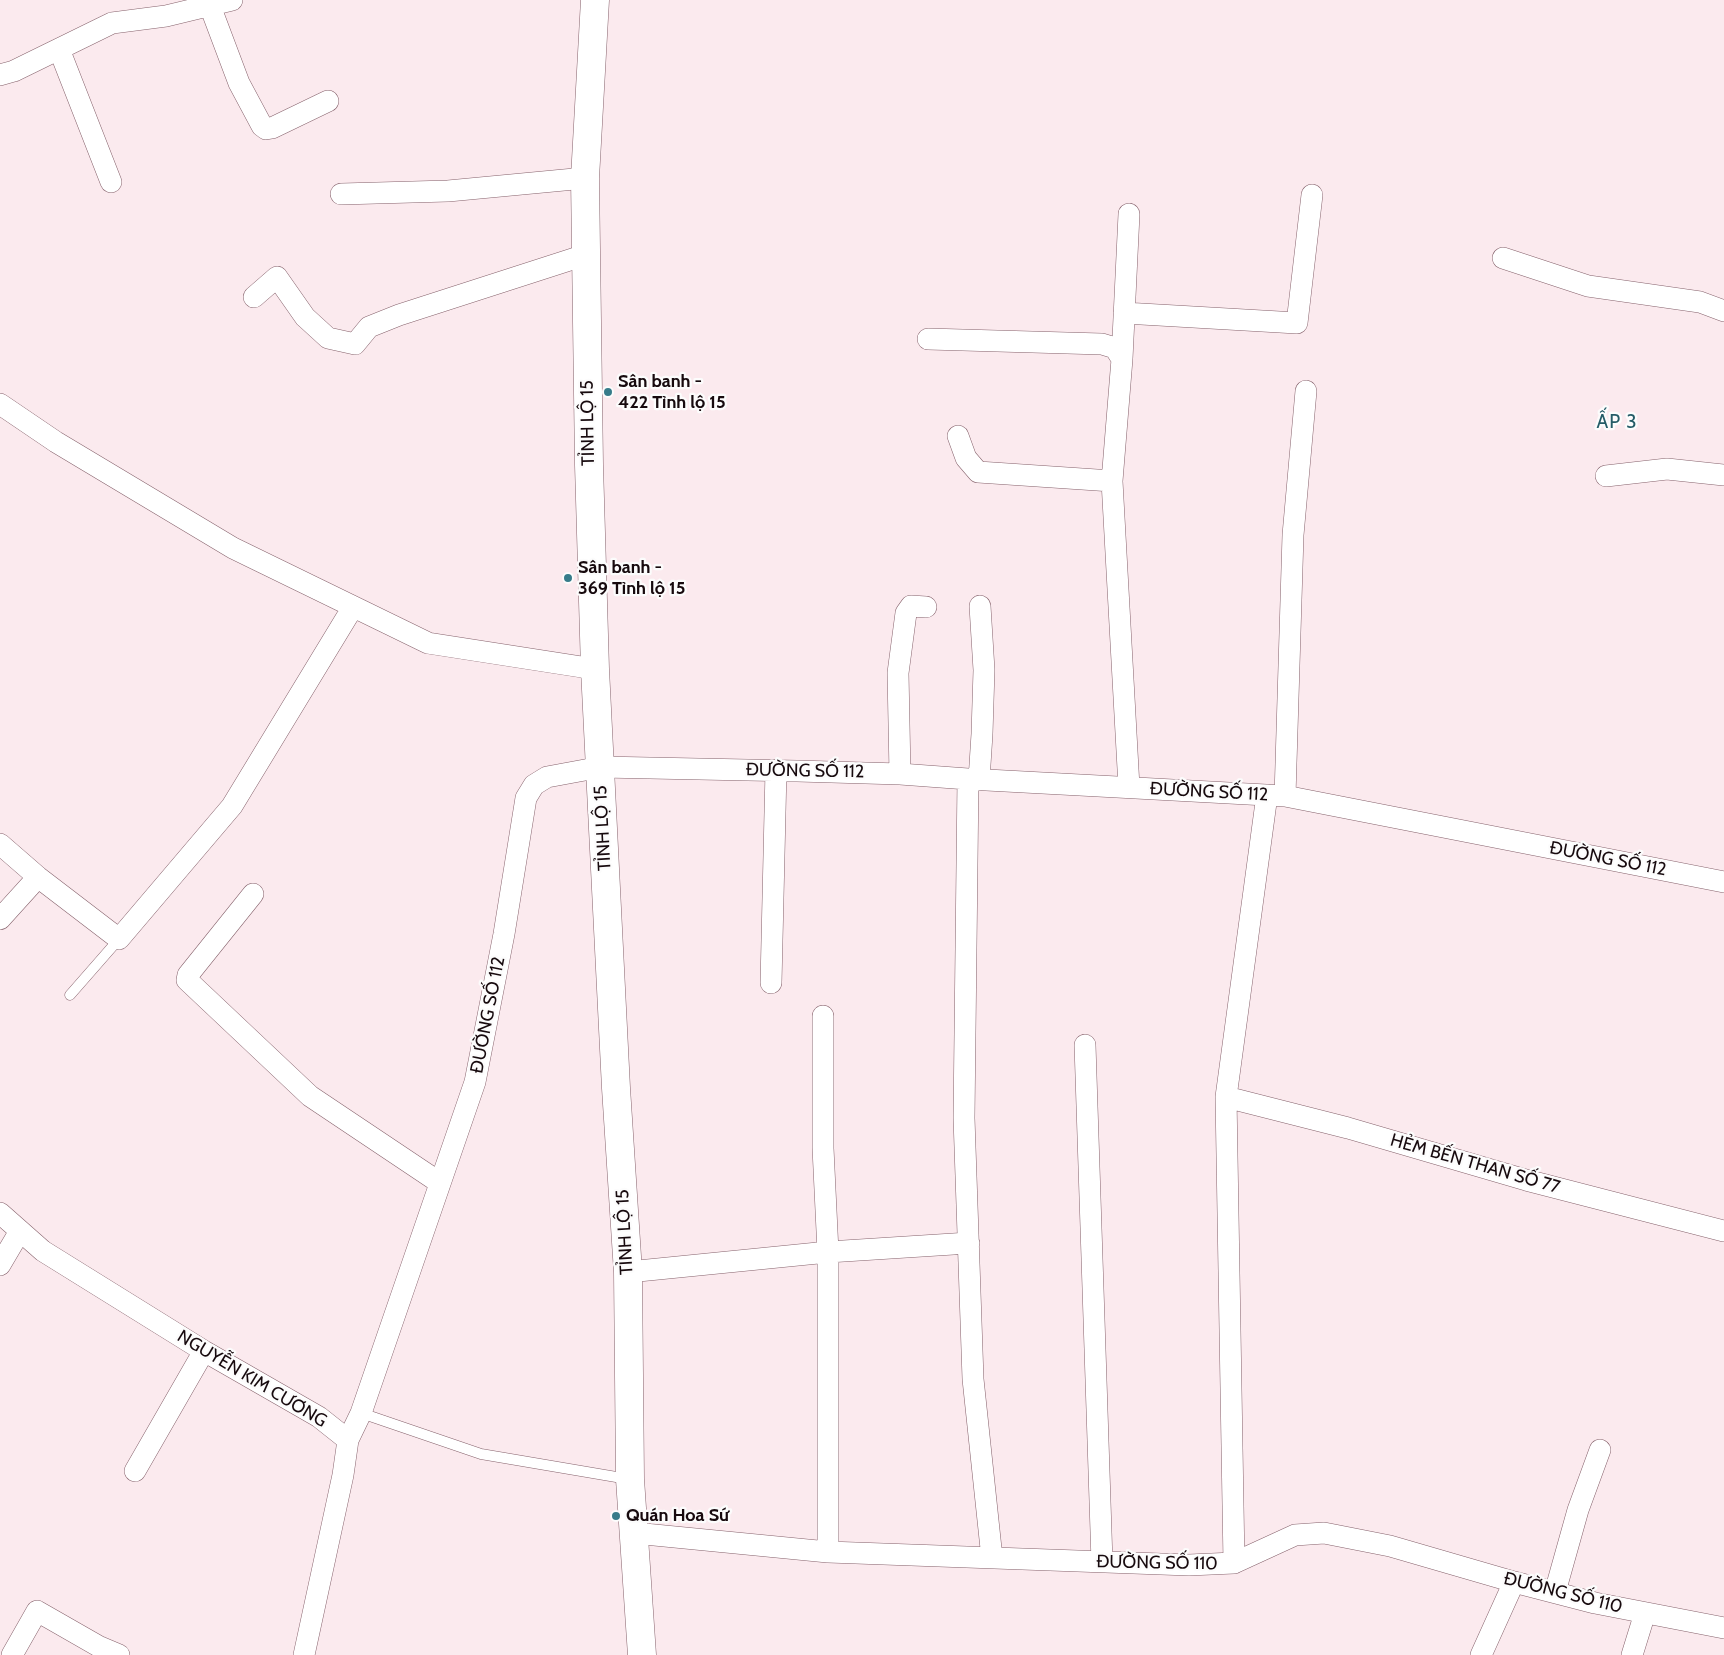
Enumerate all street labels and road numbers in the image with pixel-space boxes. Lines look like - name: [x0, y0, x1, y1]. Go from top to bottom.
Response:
- street label: TỈNH LỘ 15: [576, 380, 600, 466]
- street label: ĐƯỜNG SỐ 112: [746, 759, 864, 783]
- street label: ĐƯỜNG SỐ 112: [1149, 778, 1269, 806]
- street label: TỈNH LỘ 15: [590, 785, 616, 871]
- street label: ĐƯỜNG SỐ 112: [1548, 837, 1668, 881]
- street label: ĐƯỜNG SỐ 112: [466, 955, 510, 1075]
- street label: HẺM BẾN THAN SỐ 77: [1388, 1129, 1562, 1199]
- street label: TỈNH LỘ 15: [612, 1189, 638, 1275]
- street label: NGUYỄN KIM CƯƠNG: [173, 1326, 331, 1432]
- street label: ĐƯỜNG SỐ 110: [1096, 1551, 1218, 1575]
- street label: ĐƯỜNG SỐ 110: [1501, 1568, 1625, 1618]

